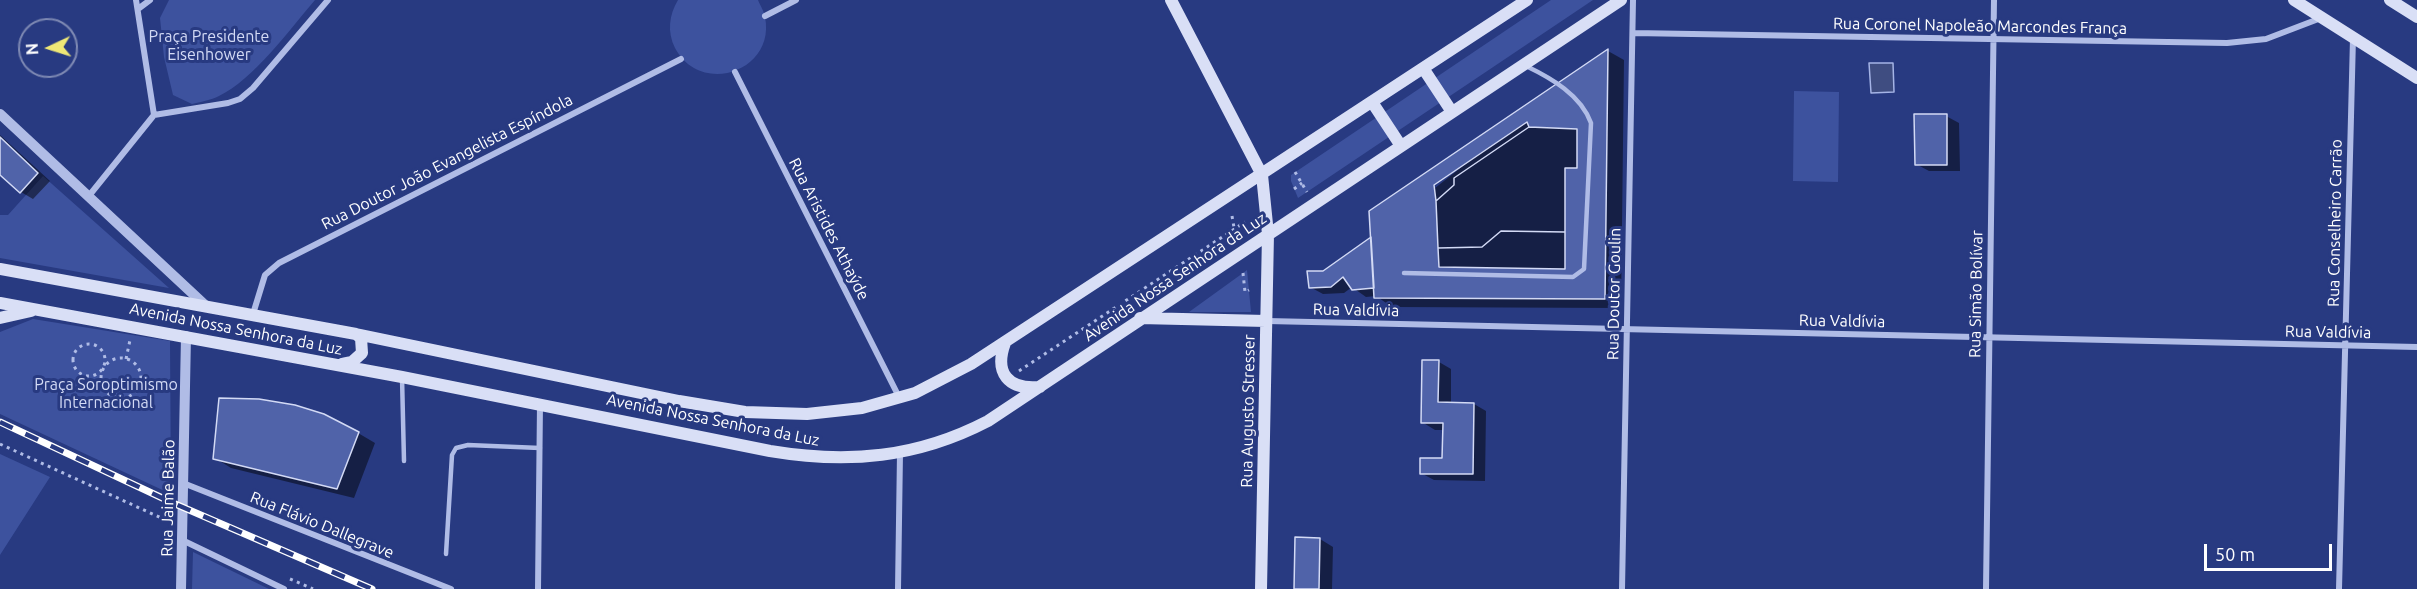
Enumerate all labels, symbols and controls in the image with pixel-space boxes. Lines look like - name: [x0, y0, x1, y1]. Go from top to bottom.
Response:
- street label: Rua Coronel Napoleão Marcondes França: [1833, 14, 2127, 38]
- north arrow: [18, 18, 78, 78]
- park label: Praça Presidente Eisenhower: [149, 27, 269, 65]
- text: N: [23, 43, 41, 56]
- street label: Rua Doutor João Evangelista Espíndola: [318, 90, 576, 234]
- street label: Rua Conselheiro Carrão: [2324, 139, 2346, 307]
- street label: Rua Aristides Athaýde: [785, 155, 873, 303]
- street label: Avenida Nossa Senhora da Luz: [1080, 209, 1270, 345]
- street label: Rua Doutor Goulin: [1603, 228, 1625, 360]
- street label: Rua Simão Bolívar: [1965, 230, 1987, 358]
- street label: Avenida Nossa Senhora da Luz: [128, 299, 344, 359]
- street label: Rua Valdívia: [1313, 300, 1399, 320]
- street label: Rua Valdívia: [1799, 311, 1885, 331]
- street label: Rua Valdívia: [2285, 322, 2371, 342]
- street label: Rua Augusto Stresser: [1237, 334, 1259, 488]
- park label: Praça Soroptimismo Internacional: [34, 375, 178, 413]
- street label: Avenida Nossa Senhora da Luz: [605, 390, 821, 450]
- street label: Rua Jaime Balão: [157, 439, 179, 557]
- street label: Rua Flávio Dallegrave: [247, 487, 397, 563]
- scale bar: [2207, 532, 2334, 570]
- text: 50 m: [2215, 544, 2255, 564]

